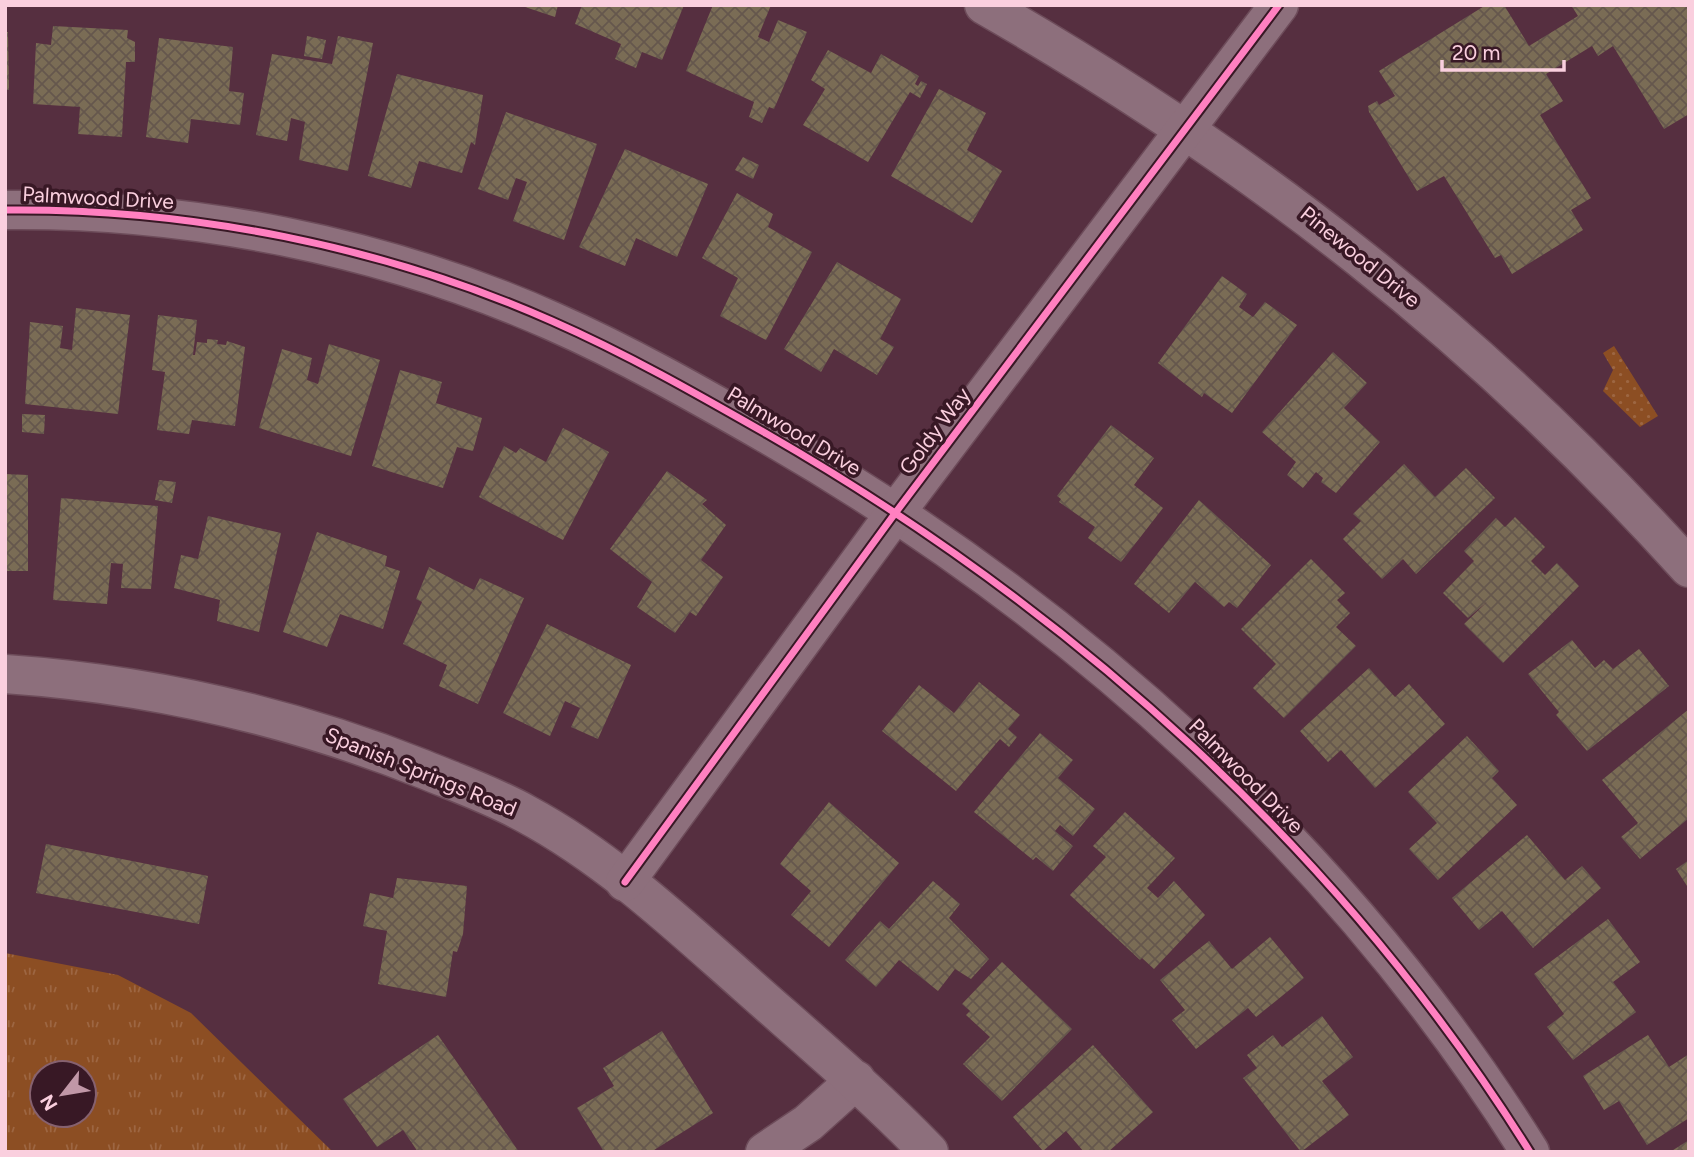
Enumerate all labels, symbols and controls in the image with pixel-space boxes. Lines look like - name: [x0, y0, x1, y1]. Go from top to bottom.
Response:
- scale bar: [1442, 28, 1564, 72]
- text: 20 m: [1452, 40, 1500, 65]
- street label: Palmwood Drive: [22, 181, 174, 214]
- street label: Pinewood Drive: [1295, 201, 1425, 312]
- street label: Palmwood Drive: [723, 381, 866, 480]
- street label: Goldy Way: [894, 382, 975, 479]
- street label: Palmwood Drive: [1184, 713, 1309, 838]
- street label: Spanish Springs Road: [322, 722, 520, 821]
- north arrow: [28, 1059, 98, 1129]
- text: N: [35, 1090, 62, 1115]

